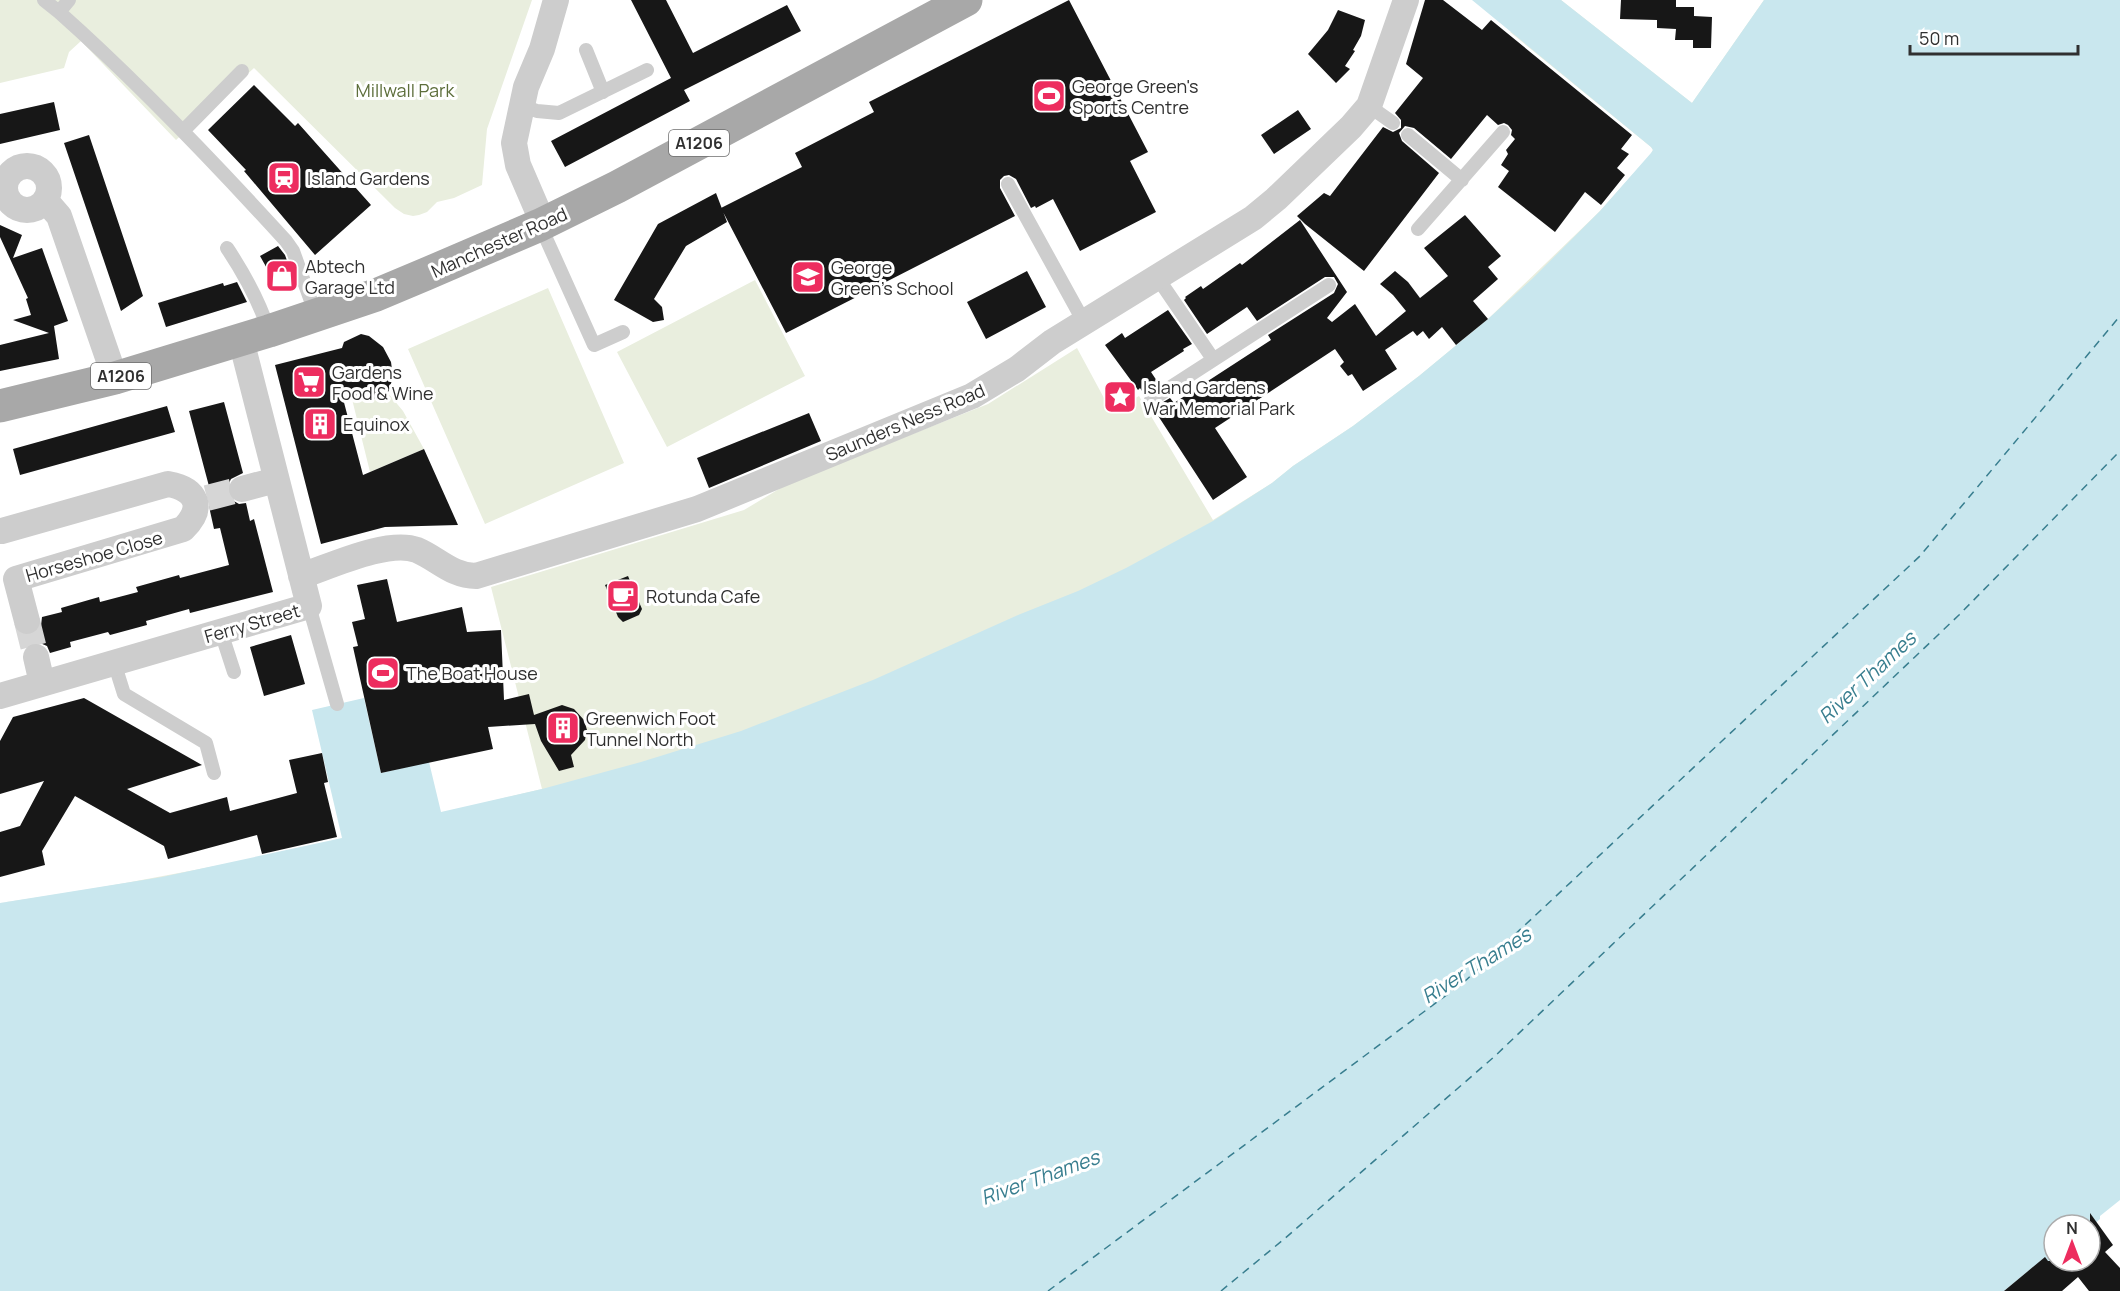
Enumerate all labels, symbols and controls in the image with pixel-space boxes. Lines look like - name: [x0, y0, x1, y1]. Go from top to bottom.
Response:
- scale bar: [1910, 18, 2078, 56]
- text: 50 m: [1919, 26, 1959, 50]
- place label: George Green's Sports Centre: [1072, 74, 1198, 119]
- park label: Millwall Park: [356, 78, 456, 102]
- sports icon: George Green's Sports Centre: [1031, 78, 1067, 114]
- road number: A1206: [669, 130, 729, 156]
- station icon: Island Gardens: [266, 160, 302, 196]
- place label: Island Gardens: [307, 166, 430, 190]
- street label: Manchester Road: [427, 201, 571, 283]
- place label: Abtech Garage Ltd: [305, 254, 395, 299]
- place label: George Green's School: [831, 255, 954, 300]
- shop icon: Abtech Garage Ltd: [264, 258, 300, 294]
- school or university icon: George Green's School: [790, 259, 826, 295]
- place label: Gardens Food & Wine: [332, 360, 434, 405]
- road number: A1206: [91, 363, 151, 389]
- supermarket icon: Gardens Food & Wine: [291, 364, 327, 400]
- place label: Island Gardens War Memorial Park: [1143, 375, 1296, 420]
- street label: Saunders Ness Road: [822, 378, 988, 466]
- place icon: Island Gardens War Memorial Park: [1102, 379, 1138, 415]
- building icon: Equinox: [302, 406, 338, 442]
- place label: Equinox: [343, 412, 410, 436]
- street label: Horseshoe Close: [23, 525, 165, 587]
- cafe icon: Rotunda Cafe: [605, 578, 641, 614]
- place label: Rotunda Cafe: [646, 584, 760, 608]
- street label: Ferry Street: [202, 598, 302, 648]
- water label: River Thames: [1812, 624, 1923, 729]
- sports icon: The Boat House: [365, 655, 401, 691]
- place label: The Boat House: [406, 661, 538, 685]
- place label: Greenwich Foot Tunnel North: [586, 706, 716, 751]
- building icon: Greenwich Foot Tunnel North: [545, 710, 581, 746]
- water label: River Thames: [1416, 920, 1537, 1009]
- water label: River Thames: [977, 1143, 1104, 1211]
- north arrow: [2042, 1213, 2102, 1273]
- text: N: [2066, 1217, 2078, 1239]

